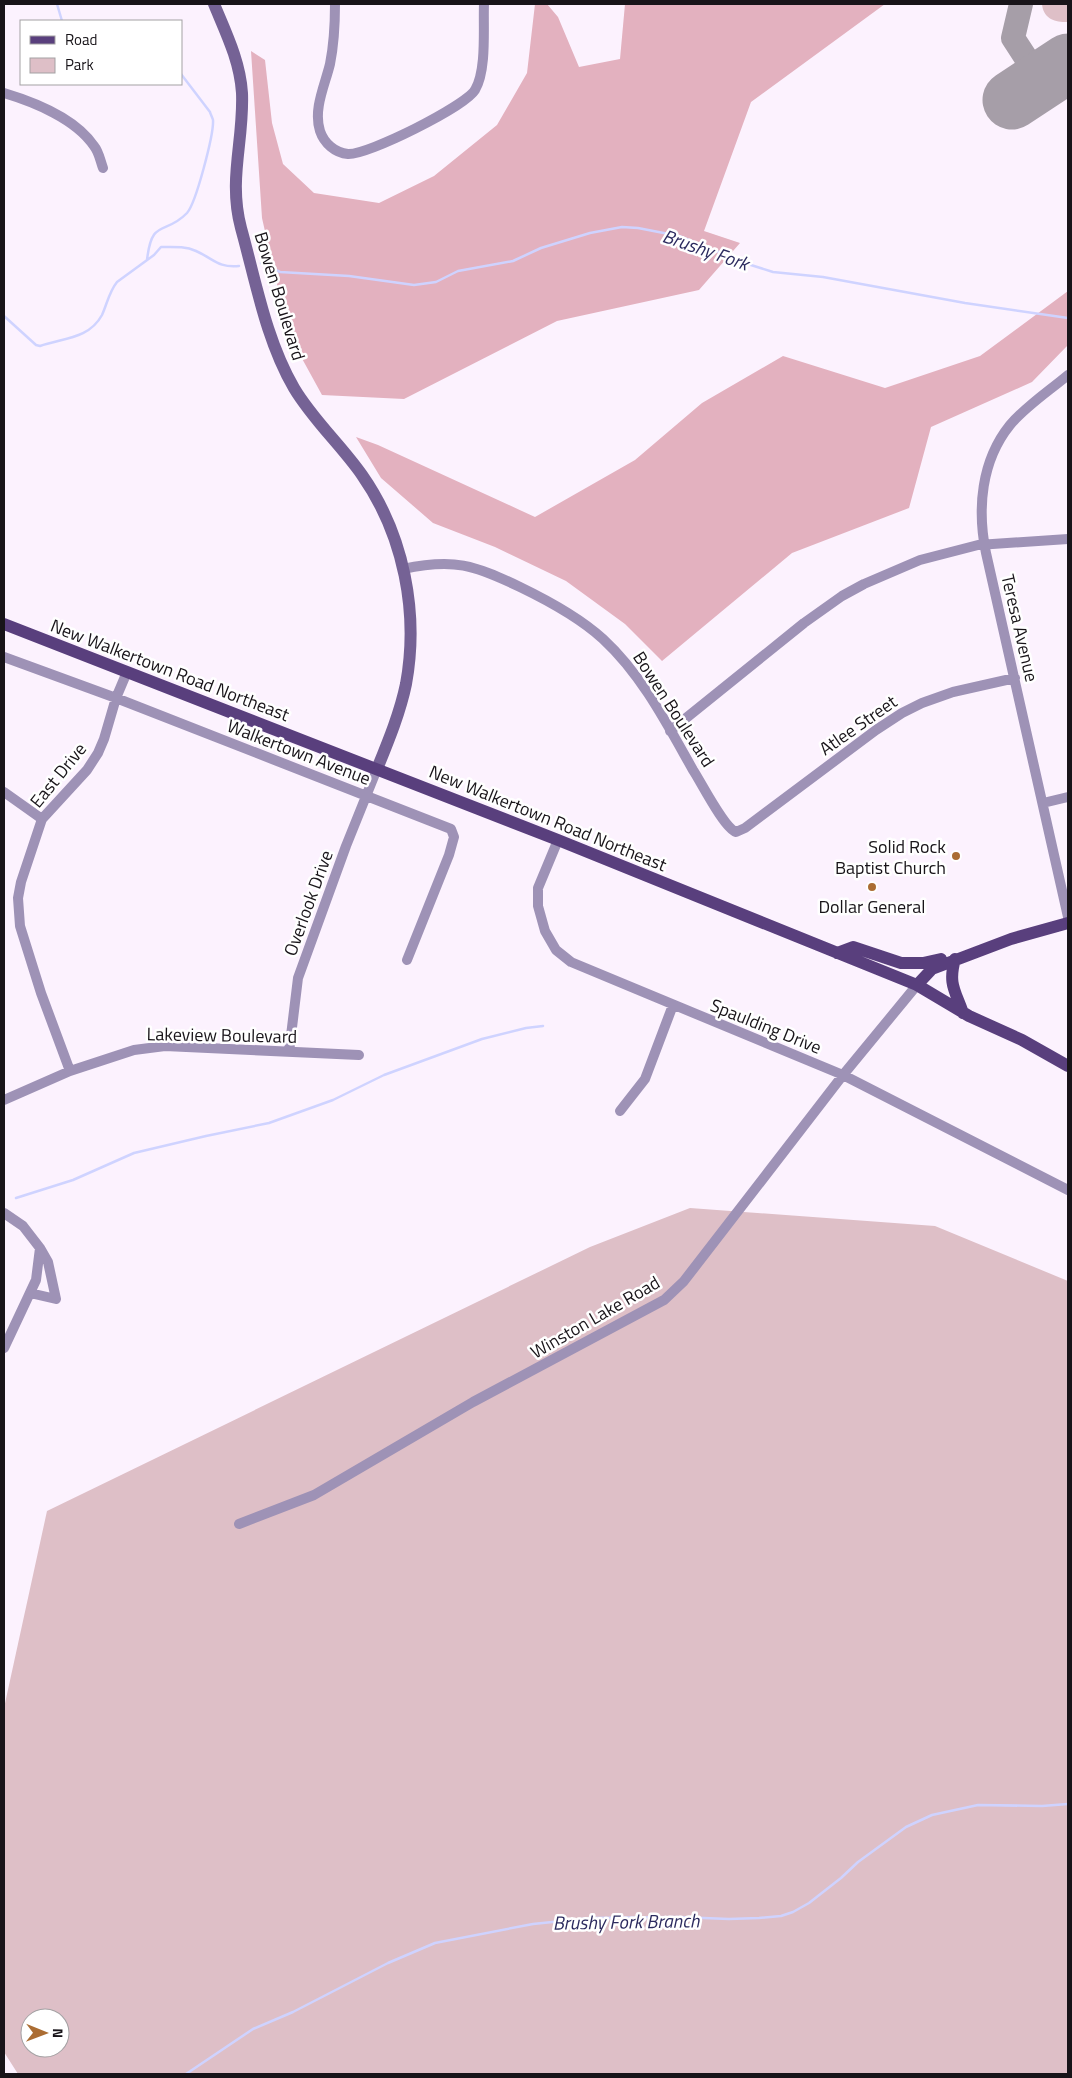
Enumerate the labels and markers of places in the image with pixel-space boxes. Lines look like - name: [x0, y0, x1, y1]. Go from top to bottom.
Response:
- place label: Solid Rock Baptist Church: [835, 833, 946, 881]
- marker: Solid Rock Baptist Church: [950, 850, 962, 862]
- marker: Dollar General: [866, 881, 878, 893]
- place label: Dollar General: [819, 893, 925, 920]

